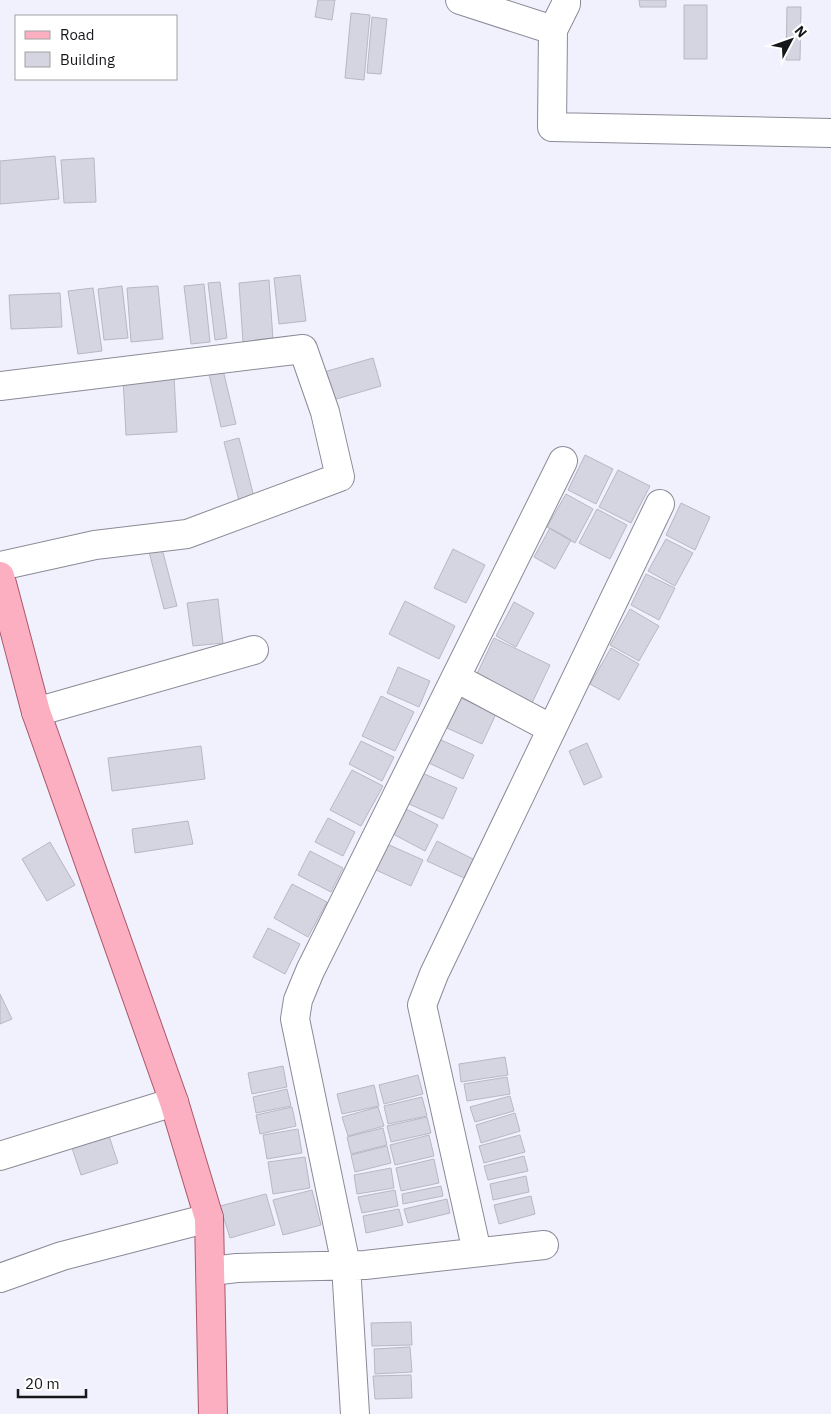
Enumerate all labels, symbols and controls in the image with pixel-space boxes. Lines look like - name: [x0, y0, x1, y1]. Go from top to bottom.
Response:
- legend: [15, 15, 178, 80]
- north arrow: [766, 15, 816, 65]
- text: N: [791, 22, 811, 41]
- text: Road: [60, 25, 95, 44]
- text: Building: [60, 50, 115, 69]
- scale bar: [18, 1366, 85, 1398]
- text: 20 m: [25, 1374, 60, 1393]

